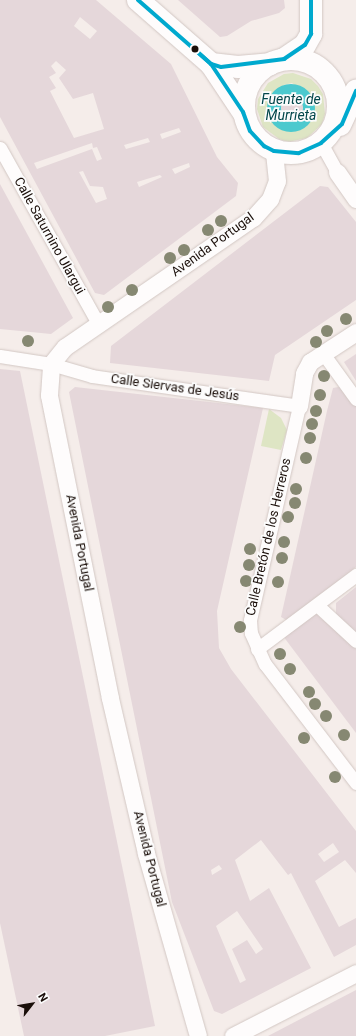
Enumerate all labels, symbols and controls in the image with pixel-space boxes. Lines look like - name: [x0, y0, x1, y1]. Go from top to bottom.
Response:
- unlabelled marker: [190, 44, 200, 54]
- water label: Fuente de Murrieta: [261, 91, 321, 124]
- street label: Calle Saturnino Ulargui: [10, 175, 88, 297]
- street label: Avenida Portugal: [169, 210, 257, 280]
- street label: Calle Siervas de Jesús: [110, 371, 240, 405]
- street label: Calle Bretón de los Herreros: [243, 457, 295, 617]
- street label: Avenida Portugal: [62, 493, 96, 593]
- street label: Avenida Portugal: [130, 809, 168, 909]
- north arrow: [12, 984, 52, 1024]
- text: N: [35, 991, 50, 1004]

